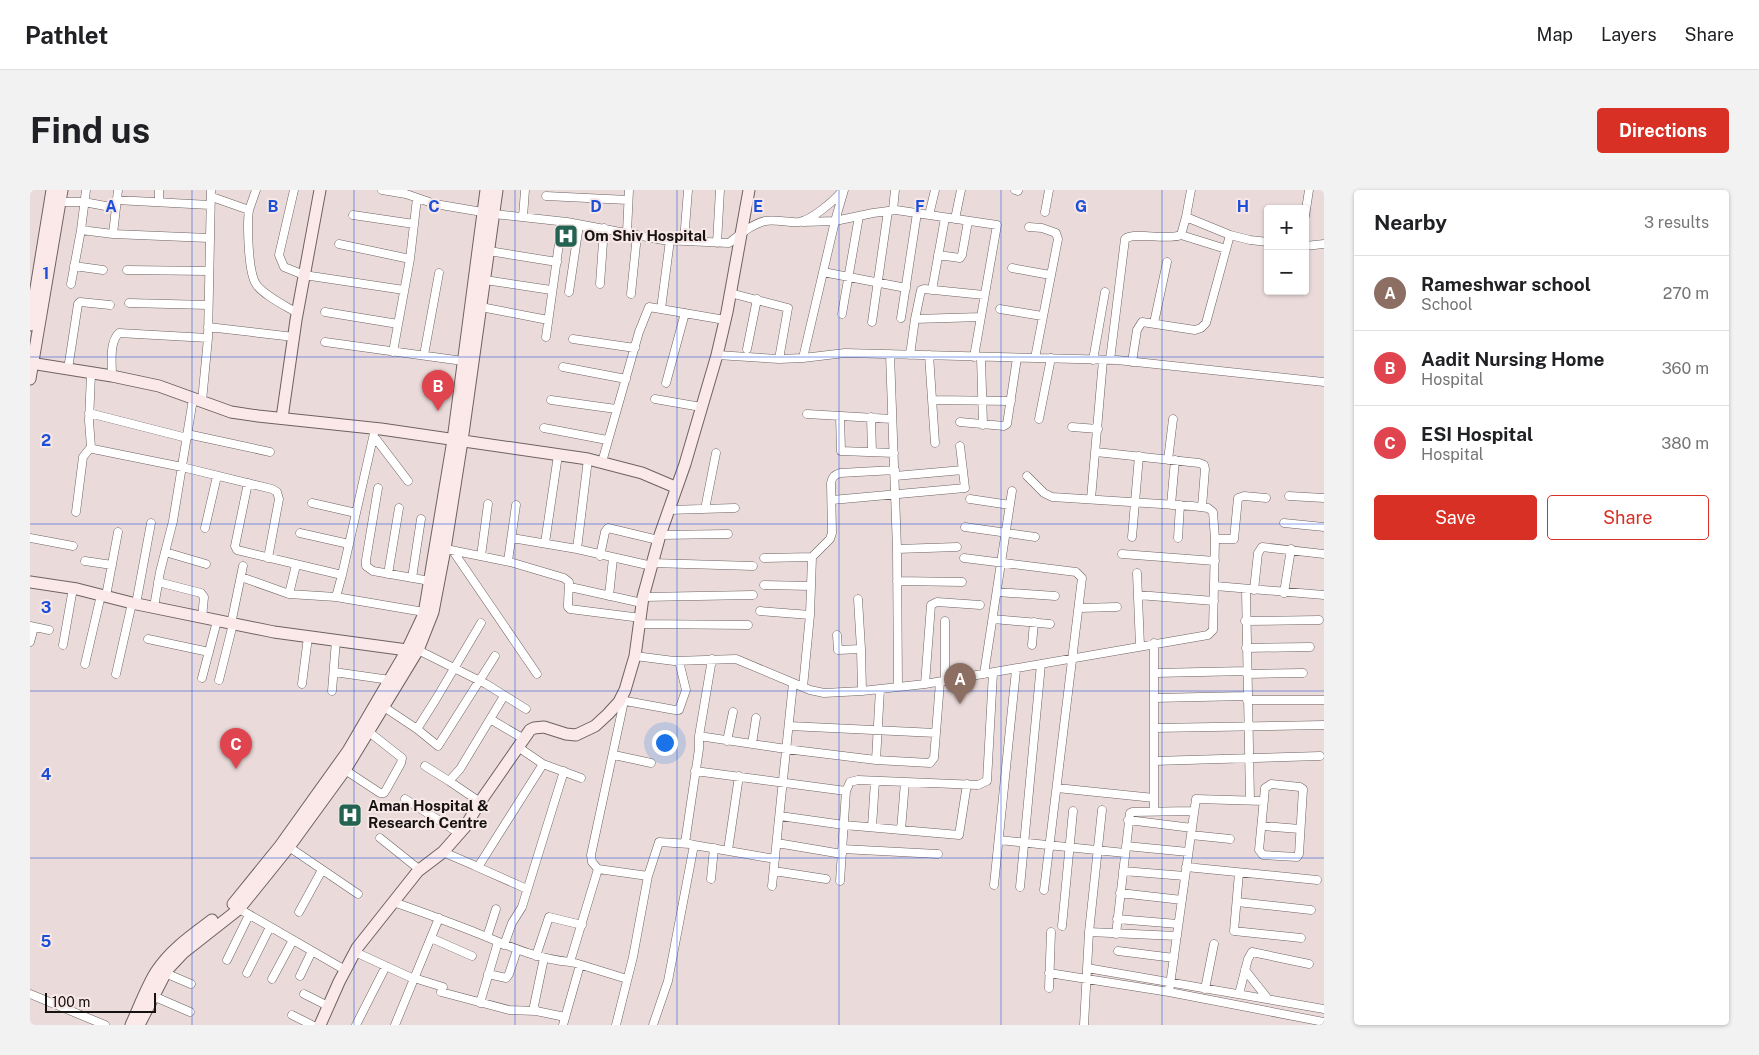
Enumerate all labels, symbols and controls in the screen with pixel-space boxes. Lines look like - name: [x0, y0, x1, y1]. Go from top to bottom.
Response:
- text: Pathlet: [25, 21, 108, 49]
- text: Map: [1537, 24, 1573, 45]
- text: Layers: [1601, 24, 1657, 45]
- text: Share: [1685, 24, 1734, 45]
- button: Directions: [1597, 108, 1729, 153]
- text: Find us: [30, 110, 150, 151]
- text: A: [105, 197, 117, 216]
- text: B: [268, 197, 279, 216]
- text: C: [428, 197, 440, 216]
- text: D: [590, 197, 602, 216]
- text: E: [753, 197, 763, 216]
- text: F: [915, 197, 925, 216]
- text: G: [1075, 197, 1087, 216]
- text: H: [1237, 197, 1249, 216]
- map controls: [1264, 205, 1309, 295]
- button: +: [1264, 205, 1309, 250]
- text: Nearby: [1374, 210, 1447, 235]
- text: 3 results: [1644, 213, 1709, 232]
- hospital icon: Om Shiv Hospital: [553, 223, 579, 249]
- place label: Om Shiv Hospital: [584, 227, 707, 244]
- button: −: [1264, 250, 1309, 295]
- text: 1: [43, 264, 49, 283]
- text: Rameshwar school: [1421, 273, 1591, 295]
- text: A: [1384, 284, 1396, 303]
- text: 270 m: [1663, 284, 1709, 303]
- text: School: [1421, 295, 1472, 314]
- text: Aadit Nursing Home: [1421, 348, 1604, 370]
- text: B: [1385, 359, 1395, 378]
- text: 360 m: [1662, 359, 1709, 378]
- pin: B: [422, 370, 454, 411]
- text: Hospital: [1421, 370, 1484, 389]
- text: ESI Hospital: [1421, 423, 1533, 445]
- text: 2: [41, 431, 51, 450]
- text: C: [1384, 434, 1396, 453]
- text: 380 m: [1661, 434, 1709, 453]
- text: Hospital: [1421, 445, 1484, 464]
- button: Save: [1374, 495, 1537, 540]
- button: Share: [1547, 495, 1709, 540]
- text: 3: [41, 598, 51, 617]
- pin: A: [944, 663, 976, 704]
- pin: C: [220, 728, 252, 769]
- your location: [652, 730, 678, 756]
- text: 4: [41, 765, 52, 784]
- place label: Aman Hospital & Research Centre: [368, 797, 489, 831]
- hospital icon: Aman Hospital & Research Centre: [337, 802, 363, 828]
- text: 5: [41, 932, 52, 951]
- scale bar: [45, 990, 156, 1013]
- text: 100 m: [52, 994, 90, 1010]

